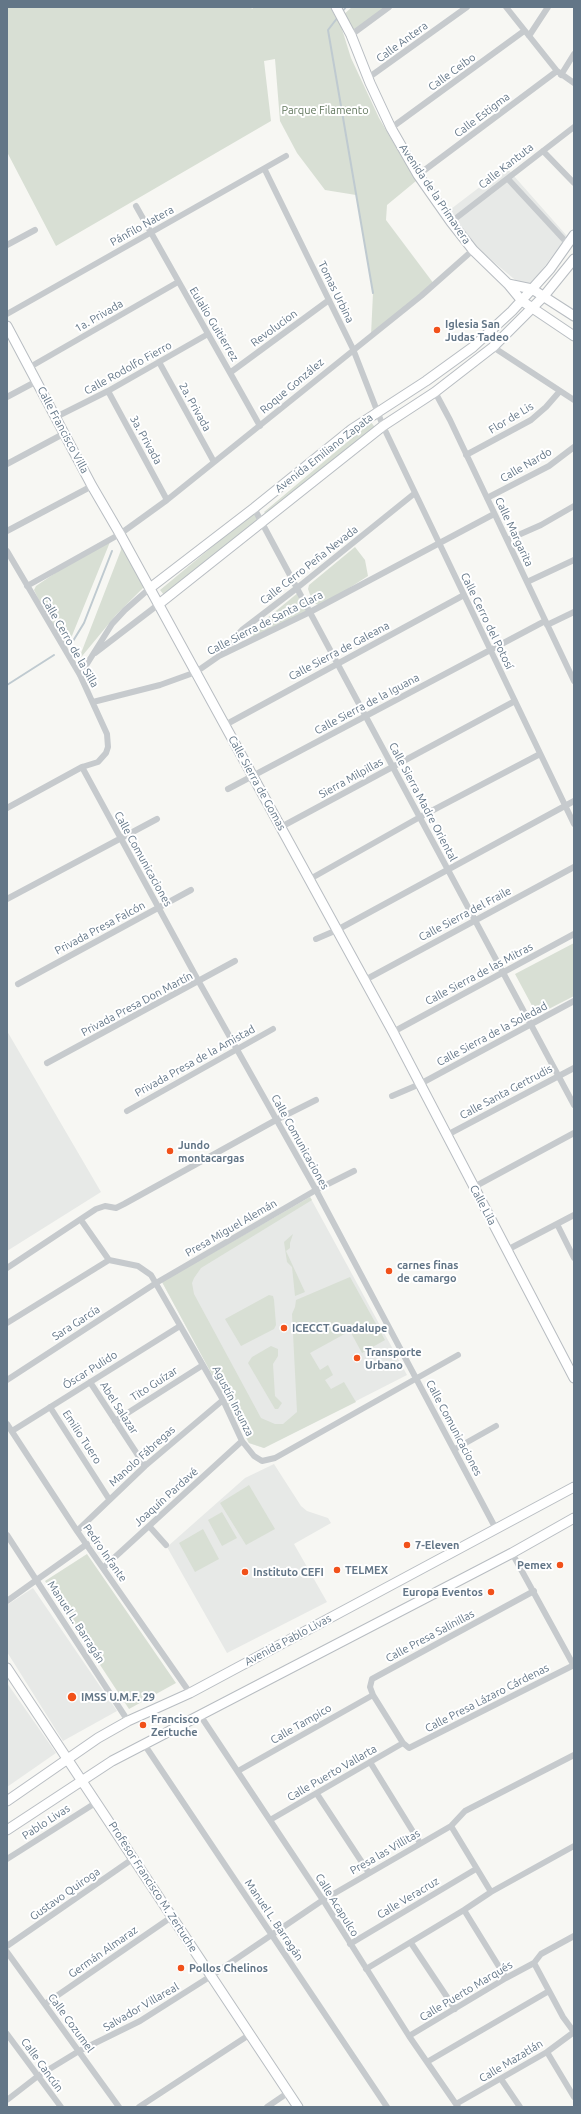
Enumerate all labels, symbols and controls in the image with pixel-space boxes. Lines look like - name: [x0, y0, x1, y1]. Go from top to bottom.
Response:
- street label: Calle Antera: [374, 19, 430, 65]
- street label: Calle Ceibo: [426, 50, 478, 94]
- street label: Calle Estigma: [452, 90, 512, 140]
- park label: Parque Filamento: [281, 103, 369, 117]
- street label: Calle Kantuta: [476, 140, 536, 192]
- street label: Avenida de la Primavera: [397, 141, 473, 247]
- street label: Pánfilo Natera: [108, 203, 176, 249]
- street label: Tomas Urbina: [315, 259, 357, 325]
- street label: Eulalio Guitierrez: [187, 285, 241, 363]
- street label: 1a. Privada: [72, 297, 126, 335]
- street label: Revolucion: [248, 307, 300, 349]
- place label: Iglesia San Judas Tadeo: [445, 317, 509, 343]
- marker: Iglesia San Judas Tadeo: [432, 325, 442, 335]
- street label: Calle Rodolfo Fierro: [82, 338, 174, 398]
- street label: Roque González: [257, 355, 327, 417]
- street label: 2a. Privada: [176, 380, 214, 434]
- street label: Calle Francisco Villa: [35, 384, 91, 476]
- street label: Flor de Lis: [486, 400, 536, 436]
- street label: Avenida Emiliano Zapata: [272, 411, 376, 495]
- street label: 3a. Privada: [127, 413, 165, 467]
- street label: Calle Nardo: [498, 445, 554, 485]
- street label: Calle Margarita: [492, 495, 536, 569]
- street label: Calle Cerro Peña Nevada: [257, 523, 361, 607]
- street label: Calle Cerro del Potosí: [458, 571, 516, 671]
- street label: Calle Sierra de Santa Clara: [205, 588, 325, 658]
- street label: Calle Cerro de la Silla: [39, 594, 101, 690]
- street label: Calle Sierra de Galeana: [286, 619, 392, 683]
- street label: Calle Sierra de la Iguana: [312, 671, 422, 737]
- street label: Calle Sierra de Gomas: [225, 733, 289, 833]
- street label: Calle Sierra Madre Oriental: [386, 740, 460, 864]
- street label: Sierra Milpillas: [317, 755, 385, 801]
- street label: Calle Comunicaciones: [111, 809, 175, 909]
- street label: Calle Sierra del Fraile: [417, 884, 513, 944]
- street label: Privada Presa Falcón: [53, 899, 147, 957]
- street label: Calle Sierra de las Mitras: [423, 940, 535, 1008]
- street label: Privada Presa Don Martín: [79, 969, 195, 1039]
- street label: Calle Sierra de la Soledad: [434, 999, 550, 1069]
- street label: Privada Presa de la Amistad: [133, 1022, 257, 1100]
- street label: Calle Santa Gertrudis: [457, 1062, 555, 1122]
- street label: Calle Comunicaciones: [268, 1092, 332, 1192]
- place label: Jundo montacargas: [178, 1138, 244, 1164]
- marker: Jundo montacargas: [165, 1146, 175, 1156]
- street label: Calle Lila: [467, 1183, 499, 1227]
- street label: Presa Miguel Alemán: [183, 1196, 279, 1260]
- place label: carnes finas de camargo: [397, 1258, 458, 1284]
- marker: carnes finas de camargo: [384, 1266, 394, 1276]
- street label: Sara García: [50, 1303, 102, 1343]
- place label: ICECCT Guadalupe: [292, 1321, 387, 1335]
- marker: ICECCT Guadalupe: [279, 1323, 289, 1333]
- place label: Transporte Urbano: [365, 1345, 422, 1371]
- street label: Óscar Pulido: [60, 1348, 120, 1392]
- marker: Transporte Urbano: [352, 1353, 362, 1363]
- street label: Tito Guízar: [128, 1364, 180, 1404]
- street label: Agustín Insunza: [210, 1364, 256, 1438]
- street label: Calle Comunicaciones: [423, 1378, 485, 1478]
- street label: Abel Salazar: [97, 1379, 141, 1437]
- street label: Emilio Tuero: [60, 1408, 104, 1466]
- street label: Manolo Fábregas: [106, 1423, 178, 1489]
- street label: Joaquín Pardavé: [131, 1465, 201, 1529]
- street label: Pedro Infante: [80, 1522, 130, 1584]
- place label: 7-Eleven: [415, 1538, 460, 1552]
- marker: 7-Eleven: [402, 1540, 412, 1550]
- place label: Pemex: [517, 1558, 552, 1572]
- marker: Pemex: [555, 1560, 565, 1570]
- place label: TELMEX: [345, 1563, 388, 1577]
- place label: Instituto CEFI: [253, 1565, 324, 1579]
- marker: TELMEX: [332, 1565, 342, 1575]
- marker: Instituto CEFI: [240, 1567, 250, 1577]
- street label: Manuel L. Barragán: [45, 1578, 107, 1666]
- place label: Europa Eventos: [402, 1585, 483, 1599]
- marker: Europa Eventos: [486, 1587, 496, 1597]
- street label: Calle Presa Salinillas: [383, 1607, 477, 1665]
- street label: Avenida Pablo Livas: [242, 1612, 334, 1668]
- street label: Calle Presa Lázaro Cárdenas: [423, 1661, 551, 1735]
- place label: IMSS U.M.F. 29: [81, 1690, 155, 1704]
- marker: IMSS U.M.F. 29: [66, 1691, 78, 1703]
- street label: Calle Tampico: [268, 1701, 334, 1747]
- place label: Francisco Zertuche: [151, 1712, 199, 1738]
- marker: Francisco Zertuche: [138, 1720, 148, 1730]
- street label: Calle Puerto Vallarta: [285, 1742, 379, 1804]
- street label: Pablo Livas: [20, 1802, 72, 1842]
- street label: Profesor Francisco M. Zertuche: [106, 1819, 200, 1955]
- street label: Presa las Villitas: [348, 1827, 422, 1877]
- street label: Gustavo Quiroga: [27, 1865, 103, 1923]
- street label: Calle Acapulco: [312, 1871, 362, 1939]
- street label: Calle Veracruz: [375, 1874, 441, 1922]
- street label: Manuel L. Barragán: [242, 1877, 306, 1963]
- street label: Germán Almaraz: [66, 1923, 140, 1981]
- street label: Calle Puerto Marqués: [417, 1958, 515, 2024]
- place label: Pollos Chelinos: [189, 1961, 268, 1975]
- marker: Pollos Chelinos: [176, 1963, 186, 1973]
- street label: Salvador Villareal: [101, 1980, 181, 2034]
- street label: Calle Cozumel: [45, 1991, 97, 2055]
- street label: Calle Cancún: [18, 2036, 66, 2094]
- street label: Calle Mazatlán: [477, 2037, 545, 2085]

